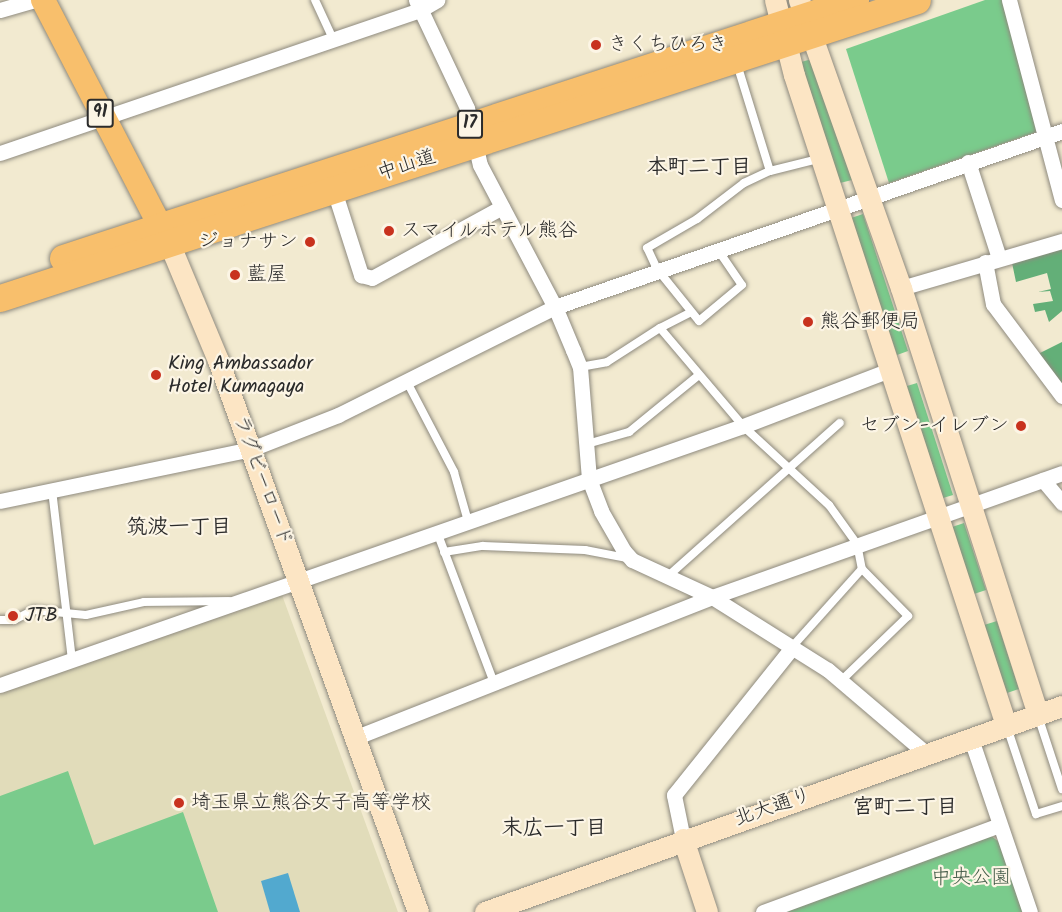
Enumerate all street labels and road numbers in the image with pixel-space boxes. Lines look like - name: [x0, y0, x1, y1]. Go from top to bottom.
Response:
- road number: 91: [86, 98, 114, 128]
- road number: 17: [456, 109, 484, 139]
- street label: 中山道: [375, 145, 439, 187]
- street label: ラグビーロード: [227, 412, 297, 550]
- street label: 北大通り: [731, 784, 815, 832]

